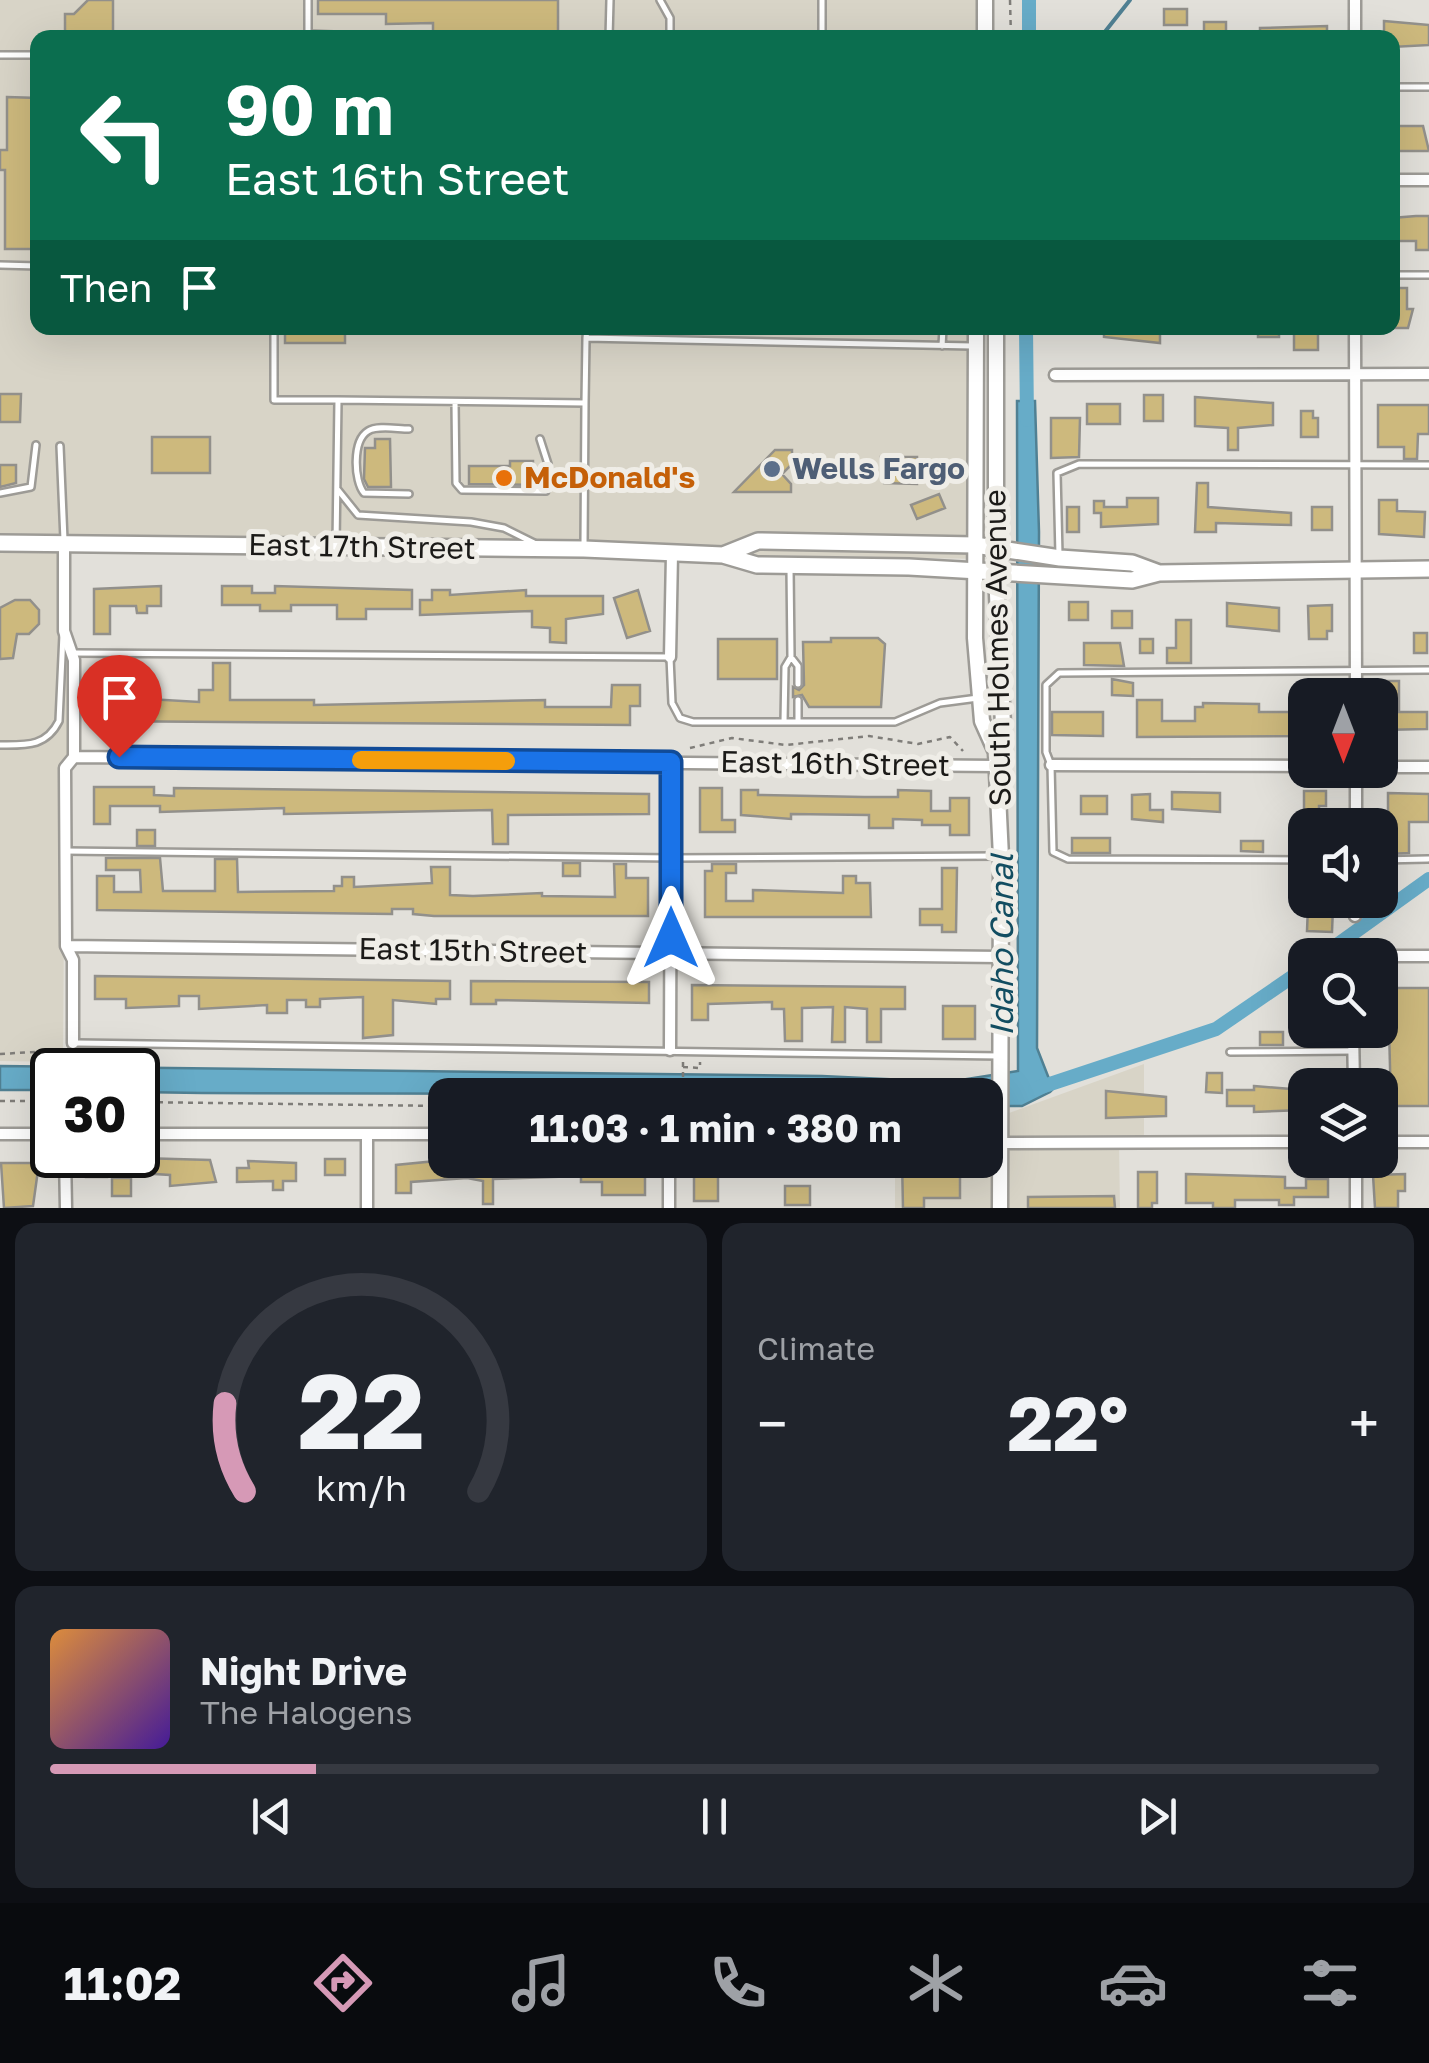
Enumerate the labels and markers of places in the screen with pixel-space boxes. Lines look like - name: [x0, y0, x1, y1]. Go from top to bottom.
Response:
- place label: Wells Fargo: [792, 450, 965, 486]
- marker: Wells Fargo: [761, 458, 783, 480]
- place label: McDonald's: [524, 459, 695, 495]
- marker: McDonald's: [493, 467, 515, 489]
- pin: [77, 655, 162, 758]

